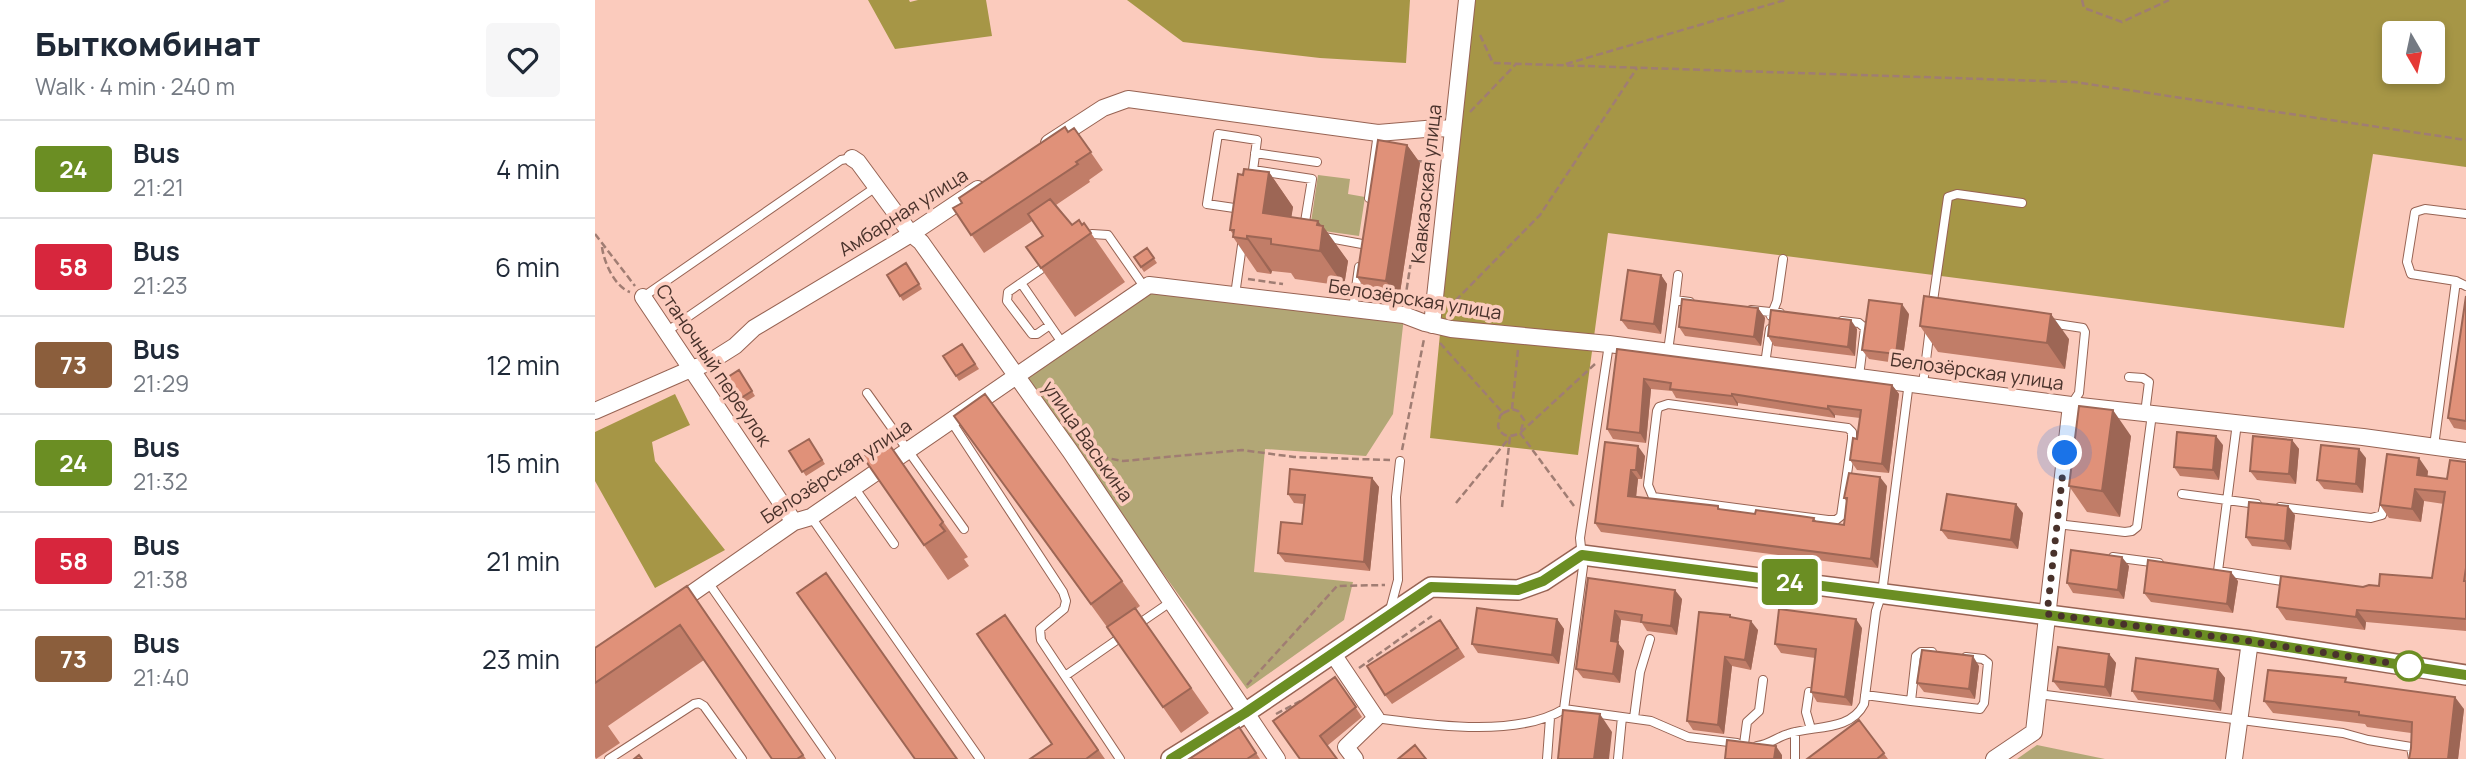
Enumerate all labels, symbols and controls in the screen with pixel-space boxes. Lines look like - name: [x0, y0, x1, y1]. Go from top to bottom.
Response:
- text: Быткомбинат: [35, 21, 261, 66]
- north arrow: [2382, 21, 2445, 84]
- map controls: [2382, 21, 2445, 84]
- button: heart: [486, 23, 560, 97]
- text: Walk · 4 min · 240 m: [35, 70, 235, 102]
- street label: Кавказская улица: [1405, 103, 1447, 265]
- text: Bus: [133, 135, 180, 171]
- text: 4 min: [496, 151, 560, 187]
- text: 24: [59, 152, 88, 185]
- street label: Амбарная улица: [833, 162, 973, 262]
- text: 21:21: [133, 171, 184, 203]
- text: Bus: [133, 233, 180, 269]
- text: 6 min: [495, 249, 560, 285]
- text: 58: [59, 250, 88, 283]
- text: 21:23: [133, 269, 188, 301]
- street label: Белозёрская улица: [1327, 272, 1503, 326]
- street label: Станочный переулок: [650, 279, 778, 452]
- text: Bus: [133, 331, 180, 367]
- street label: Белозёрская улица: [1889, 346, 2065, 396]
- text: 12 min: [486, 347, 560, 383]
- text: 73: [60, 348, 87, 381]
- text: 21:29: [133, 367, 189, 399]
- street label: улица Васькина: [1037, 375, 1139, 507]
- street label: Белозёрская улица: [756, 412, 916, 530]
- text: Bus: [133, 429, 180, 465]
- your location: [2047, 435, 2082, 470]
- text: 15 min: [486, 445, 560, 481]
- text: 24: [59, 446, 88, 479]
- text: 21:32: [133, 465, 188, 497]
- text: Bus: [133, 527, 180, 563]
- text: 21 min: [486, 543, 560, 579]
- text: 58: [59, 544, 88, 577]
- line badge: 24: [1759, 559, 1821, 605]
- text: 21:38: [133, 563, 188, 595]
- text: 24: [1776, 565, 1804, 598]
- text: Bus: [133, 625, 180, 661]
- text: 23 min: [482, 641, 560, 677]
- text: 73: [60, 642, 87, 675]
- unlabelled marker: [2394, 651, 2424, 681]
- text: 21:40: [133, 661, 190, 693]

